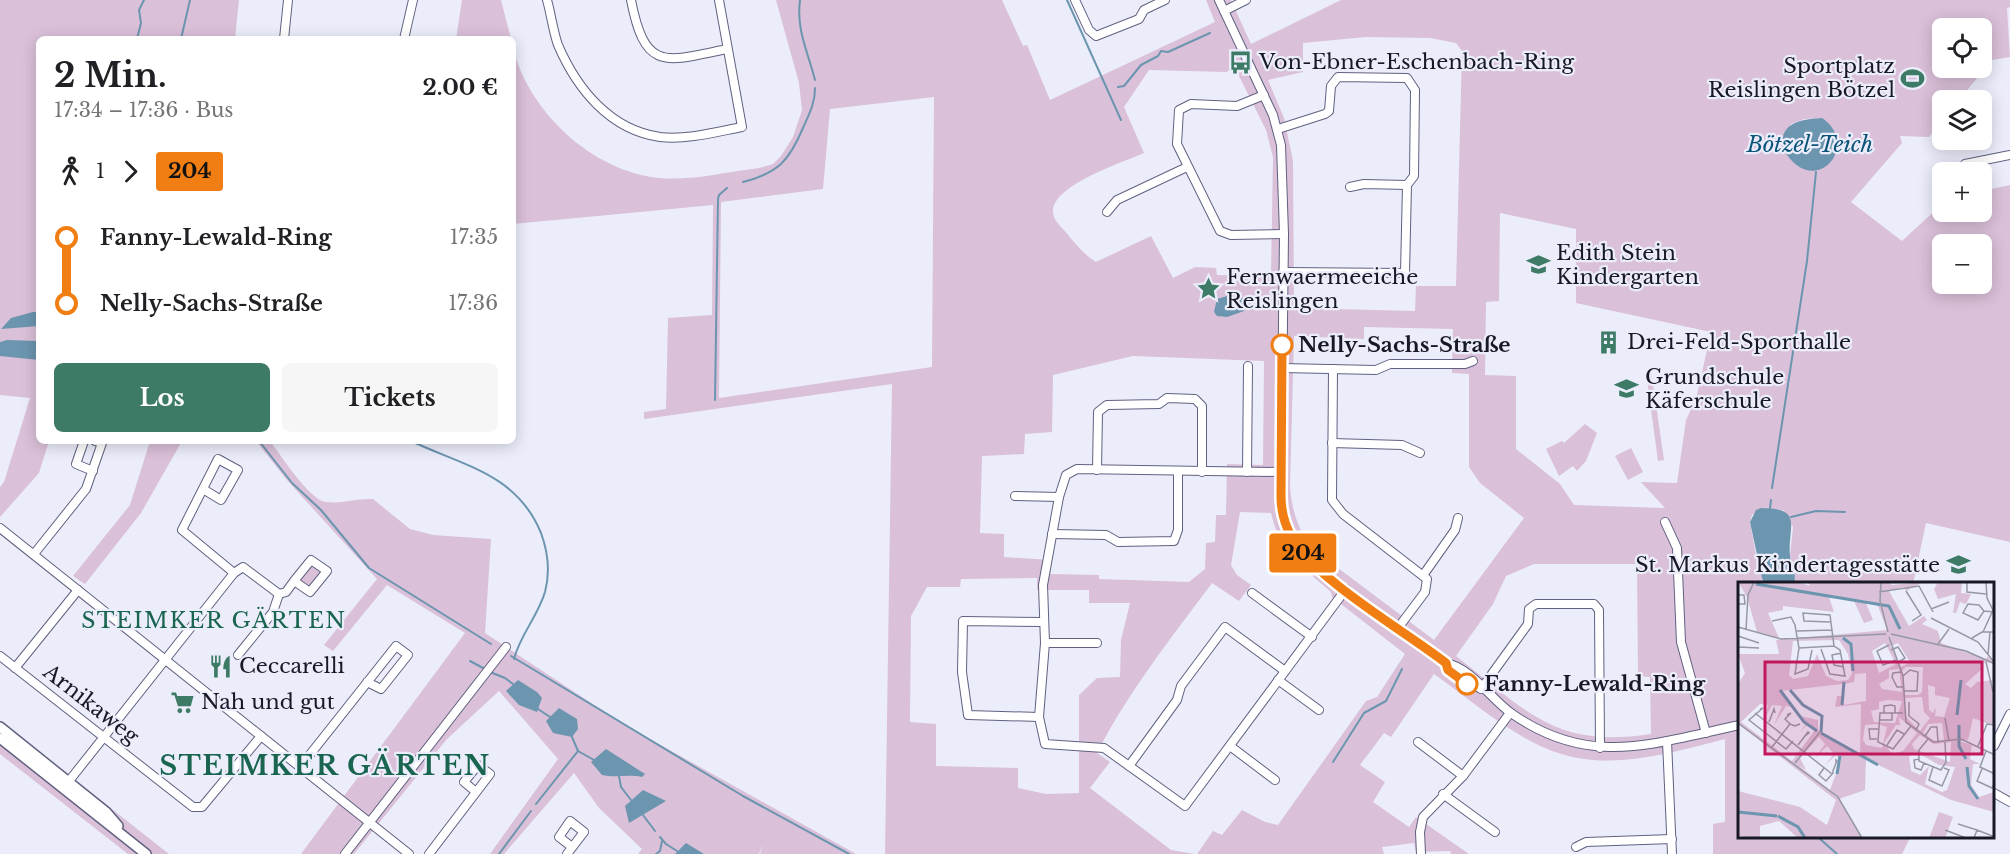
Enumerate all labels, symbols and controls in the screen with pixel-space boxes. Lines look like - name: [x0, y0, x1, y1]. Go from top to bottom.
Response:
- map controls: [1932, 18, 1992, 294]
- button: locate: [1932, 18, 1992, 78]
- bus stop icon: Von-Ebner-Eschenbach-Ring: [1228, 49, 1254, 75]
- place label: Von-Ebner-Eschenbach-Ring: [1258, 49, 1574, 75]
- place label: Sportplatz Reislingen Bötzel: [1708, 53, 1895, 103]
- text: 2 Min.: [54, 55, 167, 96]
- sports icon: Sportplatz Reislingen Bötzel: [1900, 65, 1926, 91]
- text: 2.00 €: [423, 74, 498, 101]
- button: layers: [1932, 90, 1992, 150]
- text: 17:34 – 17:36 · Bus: [54, 98, 233, 122]
- water label: Bötzel-Teich: [1746, 131, 1873, 158]
- icon: walk: [54, 155, 87, 188]
- icon: forward: [114, 155, 147, 188]
- text: 204: [168, 158, 211, 184]
- text: 1: [96, 159, 105, 183]
- button: +: [1932, 162, 1992, 222]
- text: Fanny-Lewald-Ring: [100, 224, 332, 251]
- text: 17:35: [450, 225, 498, 249]
- button: −: [1932, 234, 1992, 294]
- place label: Edith Stein Kindergarten: [1556, 240, 1699, 290]
- school or university icon: Edith Stein Kindergarten: [1525, 252, 1551, 278]
- place label: Fernwaermeeiche Reislingen: [1226, 264, 1418, 314]
- place icon: Fernwaermeeiche Reislingen: [1195, 276, 1221, 302]
- text: Nelly-Sachs-Straße: [100, 290, 323, 317]
- text: 17:36: [448, 291, 498, 315]
- building icon: Drei-Feld-Sporthalle: [1596, 329, 1622, 355]
- place label: Drei-Feld-Sporthalle: [1627, 329, 1851, 355]
- place label: Nelly-Sachs-Straße: [1298, 332, 1511, 358]
- marker: Nelly-Sachs-Straße: [1271, 334, 1293, 356]
- button: Los: [54, 363, 270, 432]
- button: Tickets: [282, 363, 498, 432]
- place label: Grundschule Käferschule: [1645, 364, 1784, 414]
- school or university icon: Grundschule Käferschule: [1614, 376, 1640, 402]
- line badge: 204: [1268, 534, 1338, 572]
- text: 204: [1281, 540, 1325, 566]
- place label: St. Markus Kindertagesstätte: [1635, 552, 1940, 578]
- school or university icon: St. Markus Kindertagesstätte: [1945, 552, 1971, 578]
- inset map: [1738, 582, 1995, 839]
- district label: STEIMKER GÄRTEN: [81, 606, 347, 634]
- restaurant icon: Ceccarelli: [208, 653, 234, 679]
- place label: Ceccarelli: [239, 653, 345, 679]
- street label: Arnikaweg: [37, 658, 144, 750]
- place label: Fanny-Lewald-Ring: [1484, 671, 1706, 697]
- marker: Fanny-Lewald-Ring: [1456, 673, 1478, 695]
- supermarket icon: Nah und gut: [170, 689, 196, 715]
- place label: Nah und gut: [201, 689, 335, 715]
- district label: STEIMKER GÄRTEN: [159, 748, 491, 782]

